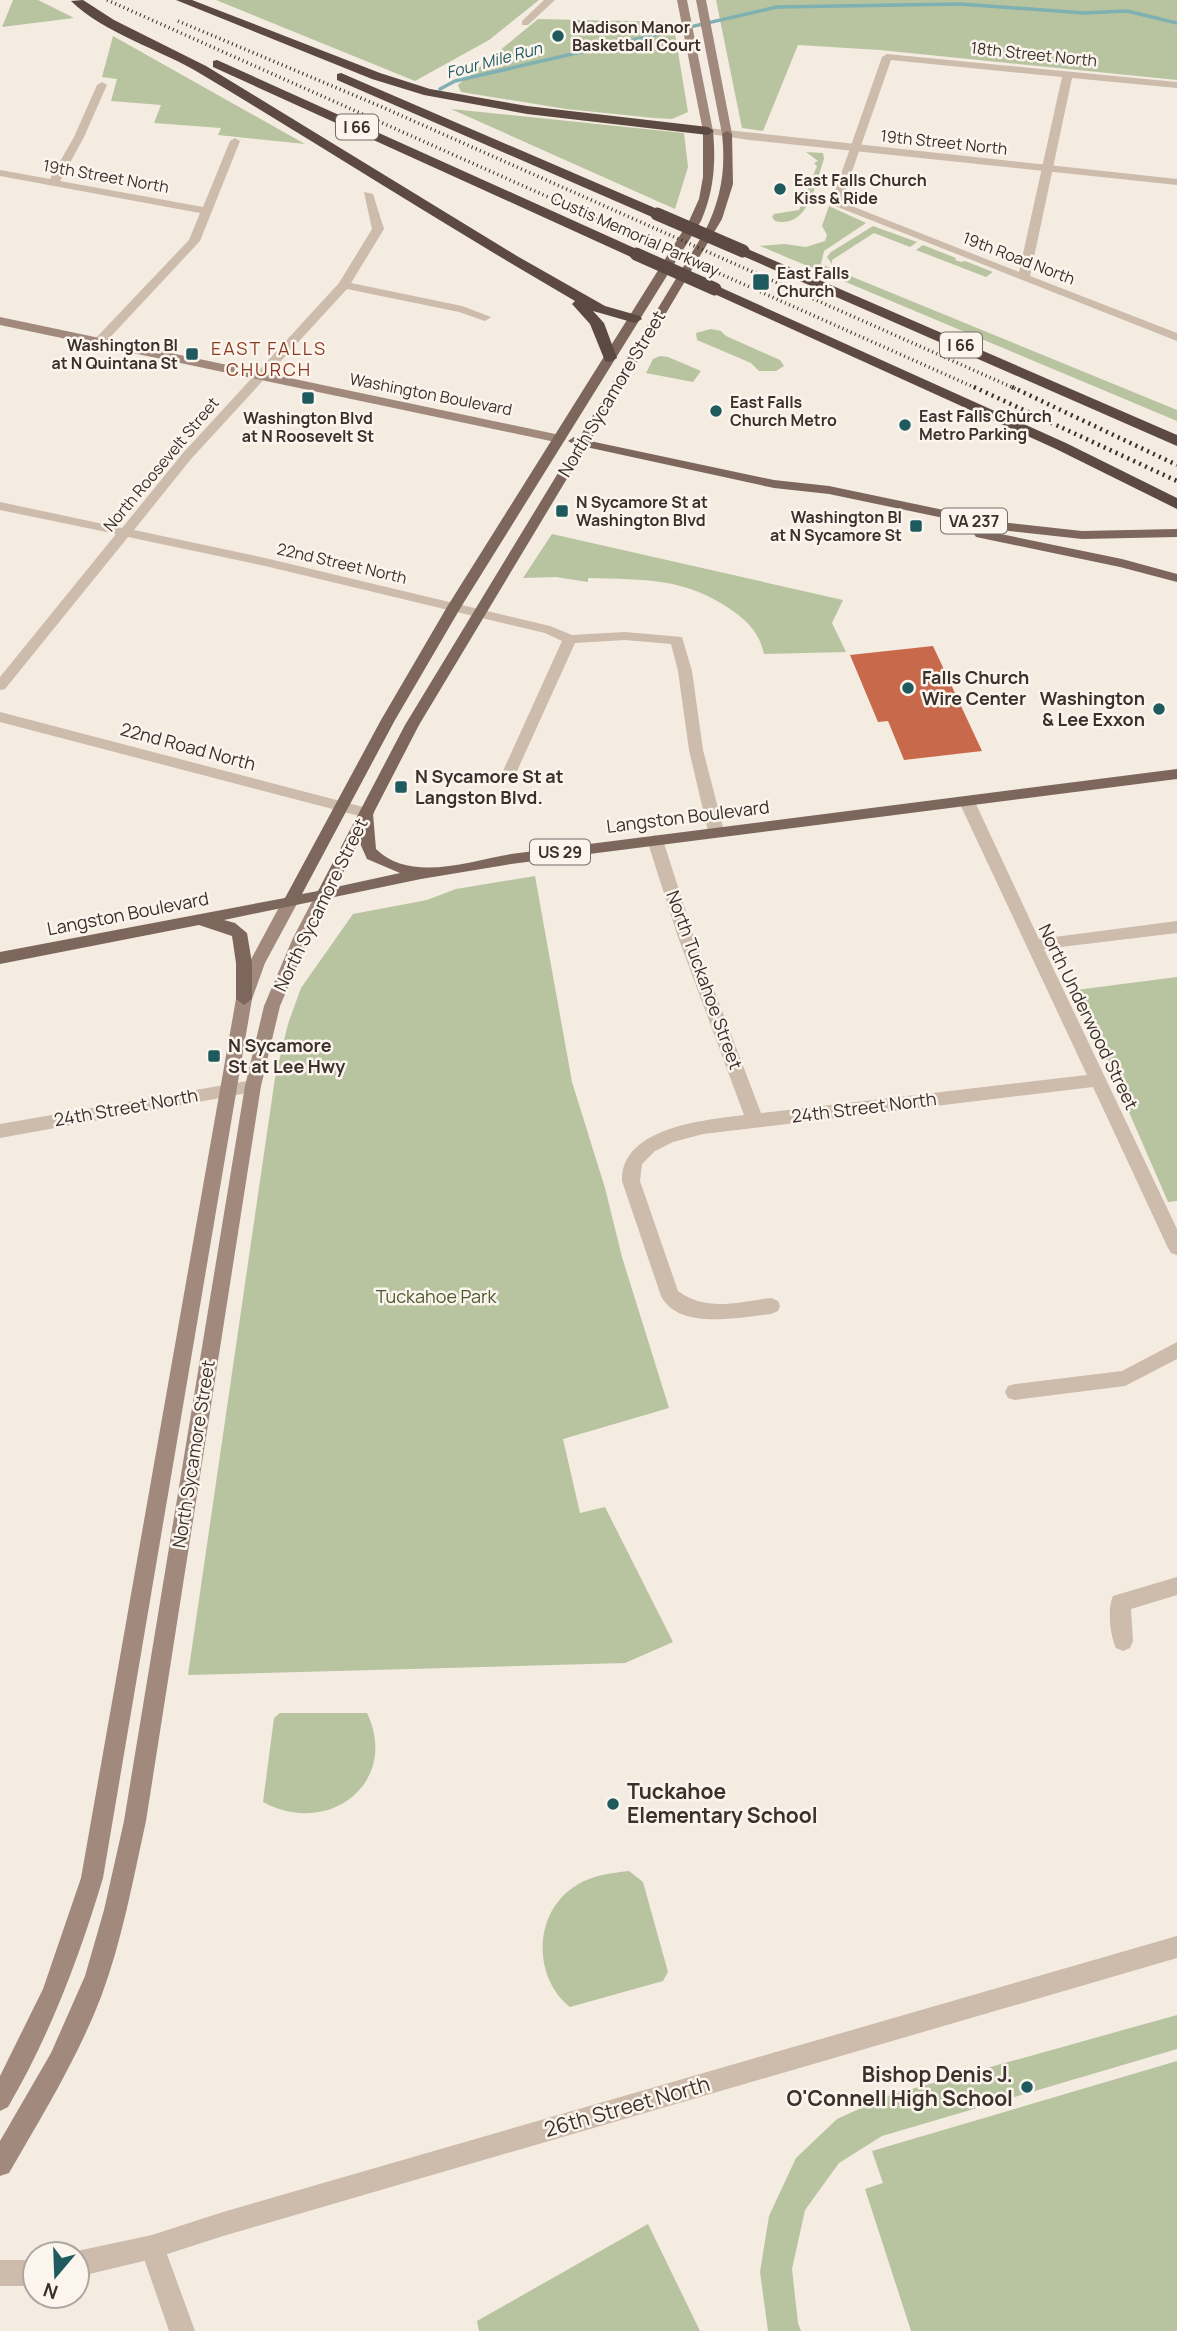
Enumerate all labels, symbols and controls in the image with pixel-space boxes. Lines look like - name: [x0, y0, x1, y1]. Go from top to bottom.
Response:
- place label: Madison Manor Basketball Court: [572, 16, 701, 56]
- marker: Madison Manor Basketball Court: [550, 28, 566, 44]
- street label: 18th Street North: [970, 36, 1098, 72]
- water label: Four Mile Run: [444, 37, 545, 83]
- road number: I 66: [336, 114, 378, 140]
- street label: 19th Street North: [879, 124, 1009, 160]
- street label: 19th Street North: [41, 154, 171, 198]
- place label: East Falls Church Kiss & Ride: [794, 169, 927, 209]
- marker: East Falls Church Kiss & Ride: [772, 181, 788, 197]
- street label: Custis Memorial Parkway: [547, 187, 723, 281]
- street label: 19th Road North: [960, 226, 1078, 290]
- place label: East Falls Church: [777, 262, 850, 302]
- marker: East Falls Church: [751, 272, 771, 292]
- street label: North Sycamore Street: [552, 306, 670, 481]
- road number: I 66: [940, 332, 982, 358]
- place label: Washington Bl at N Quintana St: [51, 334, 178, 374]
- district label: EAST FALLS CHURCH: [211, 336, 327, 381]
- marker: Washington Bl at N Quintana St: [184, 346, 200, 362]
- street label: Washington Boulevard: [348, 367, 514, 421]
- marker: Washington Blvd at N Roosevelt St: [300, 390, 316, 406]
- place label: East Falls Church Metro: [730, 391, 837, 431]
- street label: North Roosevelt Street: [98, 392, 224, 536]
- marker: East Falls Church Metro: [708, 403, 724, 419]
- place label: East Falls Church Metro Parking: [919, 405, 1052, 445]
- place label: Washington Blvd at N Roosevelt St: [242, 407, 374, 447]
- marker: East Falls Church Metro Parking: [897, 417, 913, 433]
- place label: N Sycamore St at Washington Blvd: [576, 491, 708, 531]
- marker: N Sycamore St at Washington Blvd: [554, 503, 570, 519]
- place label: Washington Bl at N Sycamore St: [770, 506, 902, 546]
- road number: VA 237: [941, 508, 1007, 534]
- marker: Washington Bl at N Sycamore St: [908, 518, 924, 534]
- street label: 22nd Street North: [275, 537, 409, 589]
- place label: Falls Church Wire Center: [922, 665, 1029, 710]
- marker: Falls Church Wire Center: [900, 680, 916, 696]
- place label: Washington & Lee Exxon: [1040, 686, 1145, 731]
- marker: Washington & Lee Exxon: [1151, 701, 1167, 717]
- street label: 22nd Road North: [118, 716, 259, 776]
- place label: N Sycamore St at Langston Blvd.: [415, 764, 563, 809]
- marker: N Sycamore St at Langston Blvd.: [393, 779, 409, 795]
- street label: Langston Boulevard: [605, 794, 771, 838]
- street label: North Sycamore Street: [268, 814, 373, 995]
- road number: US 29: [530, 839, 590, 864]
- street label: Langston Boulevard: [45, 886, 211, 940]
- street label: North Tuckahoe Street: [661, 887, 748, 1072]
- street label: North Underwood Street: [1033, 920, 1144, 1113]
- place label: N Sycamore St at Lee Hwy: [228, 1033, 345, 1078]
- marker: N Sycamore St at Lee Hwy: [206, 1048, 222, 1064]
- street label: 24th Street North: [52, 1083, 200, 1131]
- street label: 24th Street North: [790, 1086, 938, 1128]
- park label: Tuckahoe Park: [376, 1284, 497, 1308]
- street label: North Sycamore Street: [166, 1358, 220, 1550]
- place label: Tuckahoe Elementary School: [627, 1777, 818, 1829]
- marker: Tuckahoe Elementary School: [605, 1796, 621, 1812]
- place label: Bishop Denis J. O'Connell High School: [786, 2060, 1013, 2112]
- street label: 26th Street North: [541, 2069, 713, 2143]
- marker: Bishop Denis J. O'Connell High School: [1019, 2079, 1035, 2095]
- north arrow: [21, 2240, 91, 2310]
- text: N: [40, 2277, 61, 2306]

